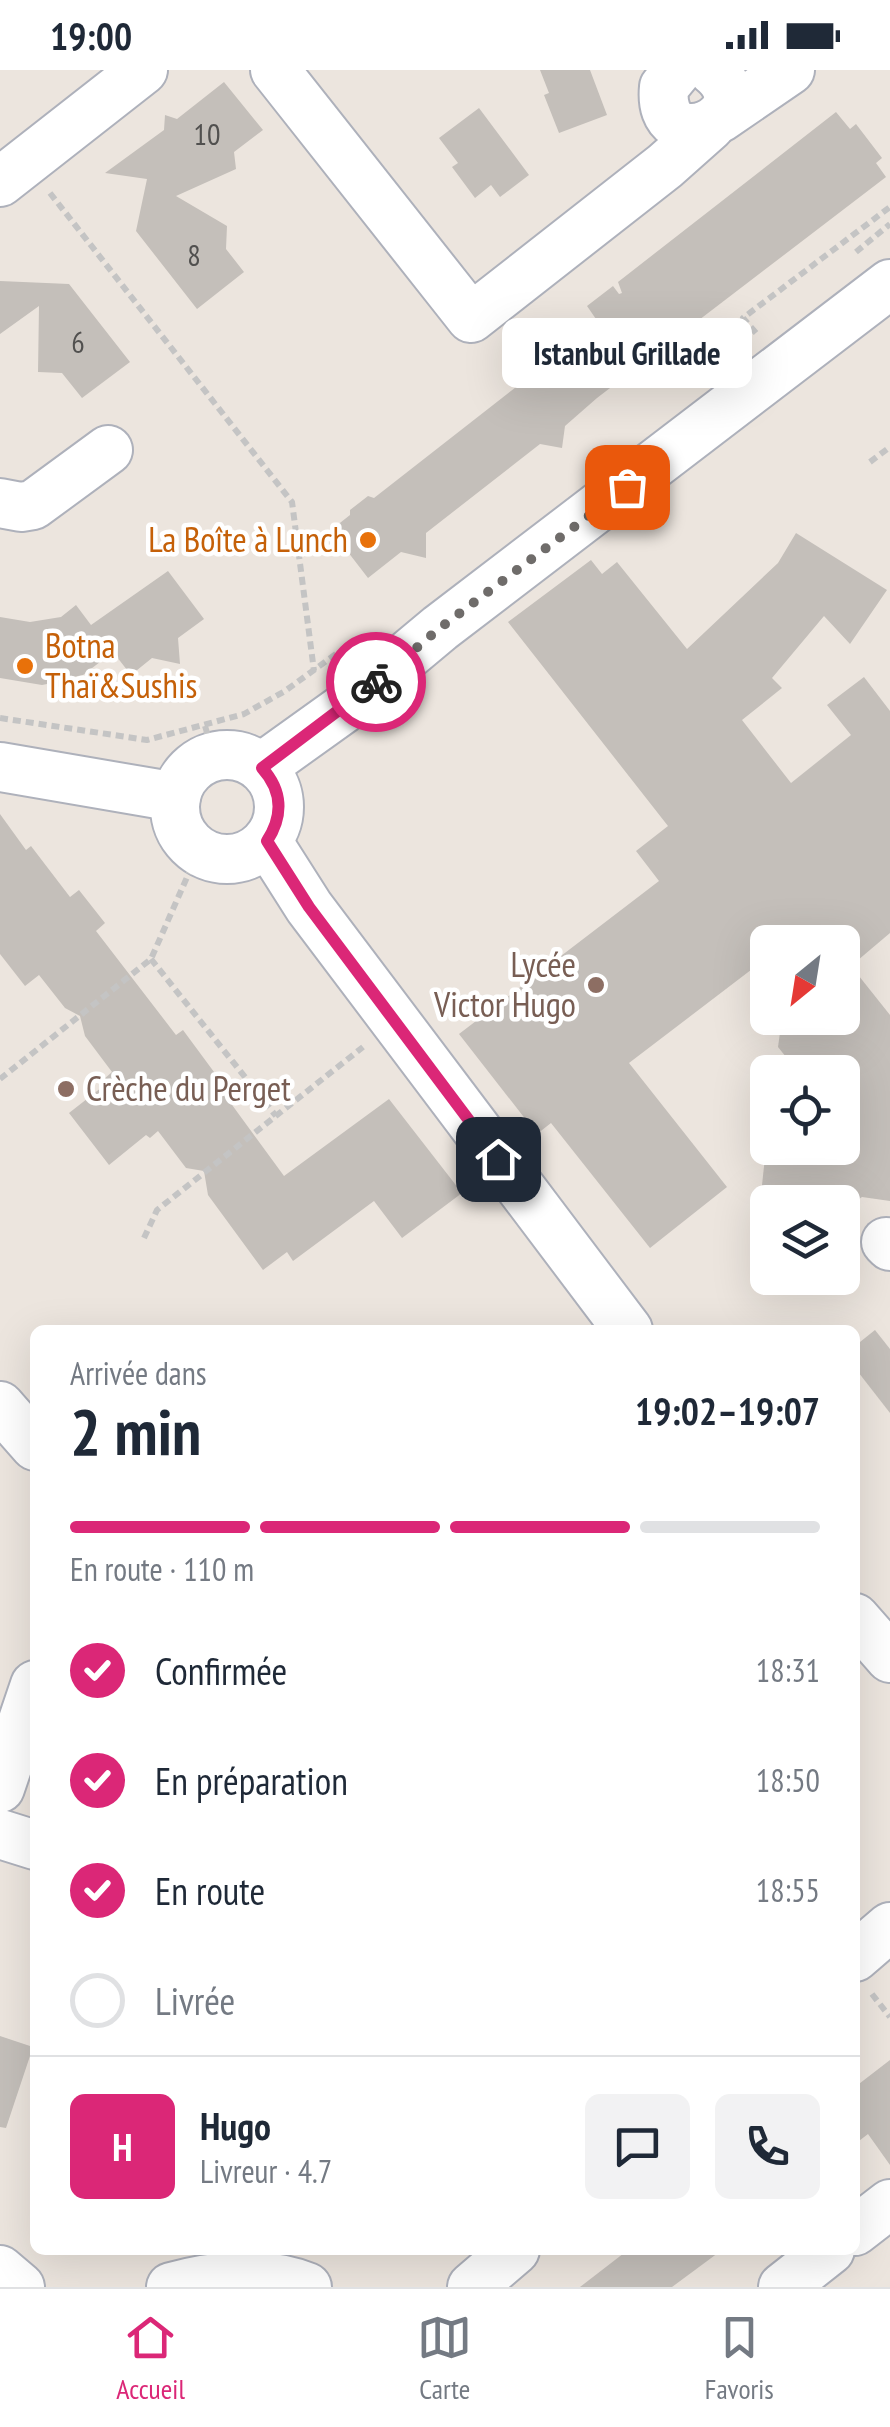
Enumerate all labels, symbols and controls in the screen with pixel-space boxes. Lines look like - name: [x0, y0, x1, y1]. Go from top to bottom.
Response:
- text: 19:00: [50, 11, 132, 60]
- house number: 10: [194, 114, 221, 153]
- house number: 8: [187, 235, 201, 274]
- callout: Istanbul Grillade: [502, 317, 752, 387]
- house number: 6: [71, 322, 85, 361]
- text: Istanbul Grillade: [533, 332, 721, 374]
- pin: [585, 445, 670, 530]
- icon: bag: [600, 460, 655, 515]
- place label: La Boîte à Lunch: [148, 516, 348, 562]
- marker: La Boîte à Lunch: [357, 529, 379, 551]
- place label: Botna Thaï&Sushis: [45, 622, 197, 708]
- courier: [326, 632, 426, 732]
- marker: Botna Thaï&Sushis: [14, 655, 36, 677]
- icon: bike: [349, 655, 404, 710]
- north arrow: [750, 925, 860, 1035]
- map controls: [750, 925, 860, 1295]
- place label: Lycée Victor Hugo: [433, 941, 576, 1027]
- marker: Lycée Victor Hugo: [585, 974, 607, 996]
- button: locate: [750, 1055, 860, 1165]
- place label: Crèche du Perget: [86, 1065, 291, 1111]
- marker: Crèche du Perget: [55, 1078, 77, 1100]
- pin: [456, 1117, 541, 1202]
- icon: home: [471, 1132, 526, 1187]
- button: layers: [750, 1185, 860, 1295]
- text: Arrivée dans: [70, 1352, 207, 1394]
- text: 19:02–19:07: [635, 1386, 820, 1435]
- text: 2 min: [70, 1389, 201, 1473]
- text: En route · 110 m: [70, 1548, 254, 1590]
- icon: check: [70, 1643, 125, 1698]
- text: Confirmée: [155, 1646, 287, 1695]
- text: 18:31: [756, 1649, 820, 1691]
- icon: check: [70, 1753, 125, 1808]
- text: En préparation: [155, 1756, 348, 1805]
- text: 18:50: [756, 1759, 820, 1801]
- icon: check: [70, 1863, 125, 1918]
- text: En route: [155, 1866, 265, 1915]
- text: 18:55: [756, 1869, 820, 1911]
- text: Livrée: [155, 1976, 235, 2025]
- button: chat: [585, 2094, 690, 2199]
- button: phone: [715, 2094, 820, 2199]
- text: Hugo: [200, 2101, 271, 2150]
- text: H: [112, 2122, 133, 2171]
- text: Livreur · 4.7: [200, 2150, 332, 2192]
- tab: Accueil: [116, 2310, 185, 2407]
- tab: Carte: [417, 2310, 472, 2407]
- tab: Favoris: [705, 2310, 774, 2407]

